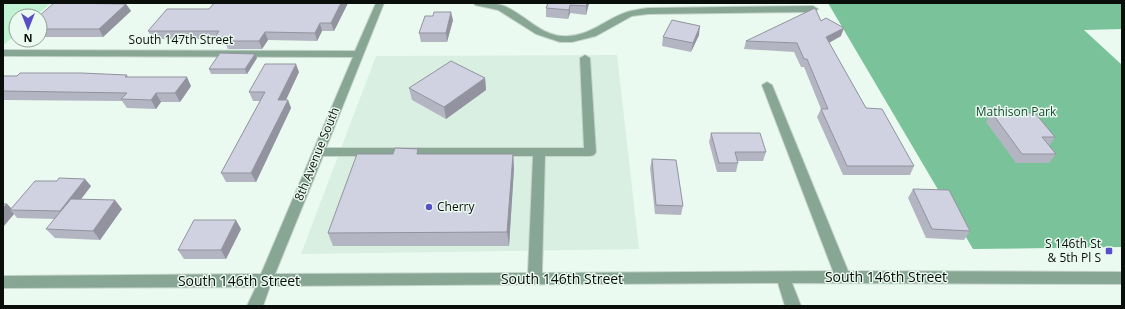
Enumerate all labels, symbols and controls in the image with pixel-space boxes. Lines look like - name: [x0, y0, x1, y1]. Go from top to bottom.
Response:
- north arrow: [8, 8, 48, 48]
- text: N: [24, 31, 32, 46]
- street label: South 147th Street: [129, 31, 233, 48]
- park label: Mathison Park: [976, 103, 1057, 120]
- street label: 8th Avenue South: [290, 105, 343, 203]
- place label: Cherry: [437, 198, 475, 215]
- marker: Cherry: [424, 202, 434, 212]
- place label: S 146th St & 5th Pl S: [1045, 235, 1101, 266]
- marker: S 146th St & 5th Pl S: [1104, 246, 1114, 256]
- street label: South 146th Street: [825, 267, 947, 286]
- street label: South 146th Street: [501, 269, 623, 288]
- street label: South 146th Street: [178, 271, 300, 290]

